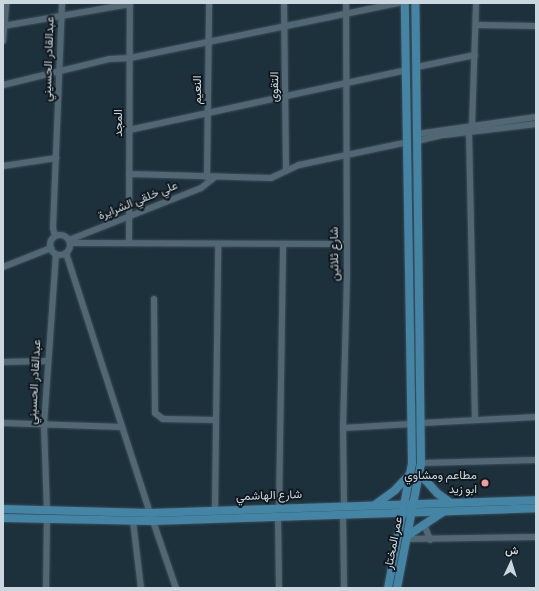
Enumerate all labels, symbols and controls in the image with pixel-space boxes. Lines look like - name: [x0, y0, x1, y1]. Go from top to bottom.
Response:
- street label: عبدالقادر الحسيني: [40, 16, 58, 102]
- street label: التقوى: [268, 72, 282, 102]
- street label: النعيم: [191, 75, 205, 105]
- street label: المجد: [112, 109, 126, 137]
- street label: علي خلقي الشرايرة: [96, 178, 180, 224]
- street label: شارع ثلاثين: [327, 226, 343, 282]
- street label: عبدالقادر الحسيني: [26, 339, 44, 425]
- place label: مطاعم ومشاوي ابو زيد: [404, 469, 477, 497]
- marker: مطاعم ومشاوي ابو زيد: [480, 478, 490, 488]
- street label: شارع الهاشمي: [236, 488, 302, 504]
- street label: عمر المختار: [382, 515, 406, 571]
- north arrow: [491, 543, 531, 583]
- text: ش: [505, 543, 519, 558]

